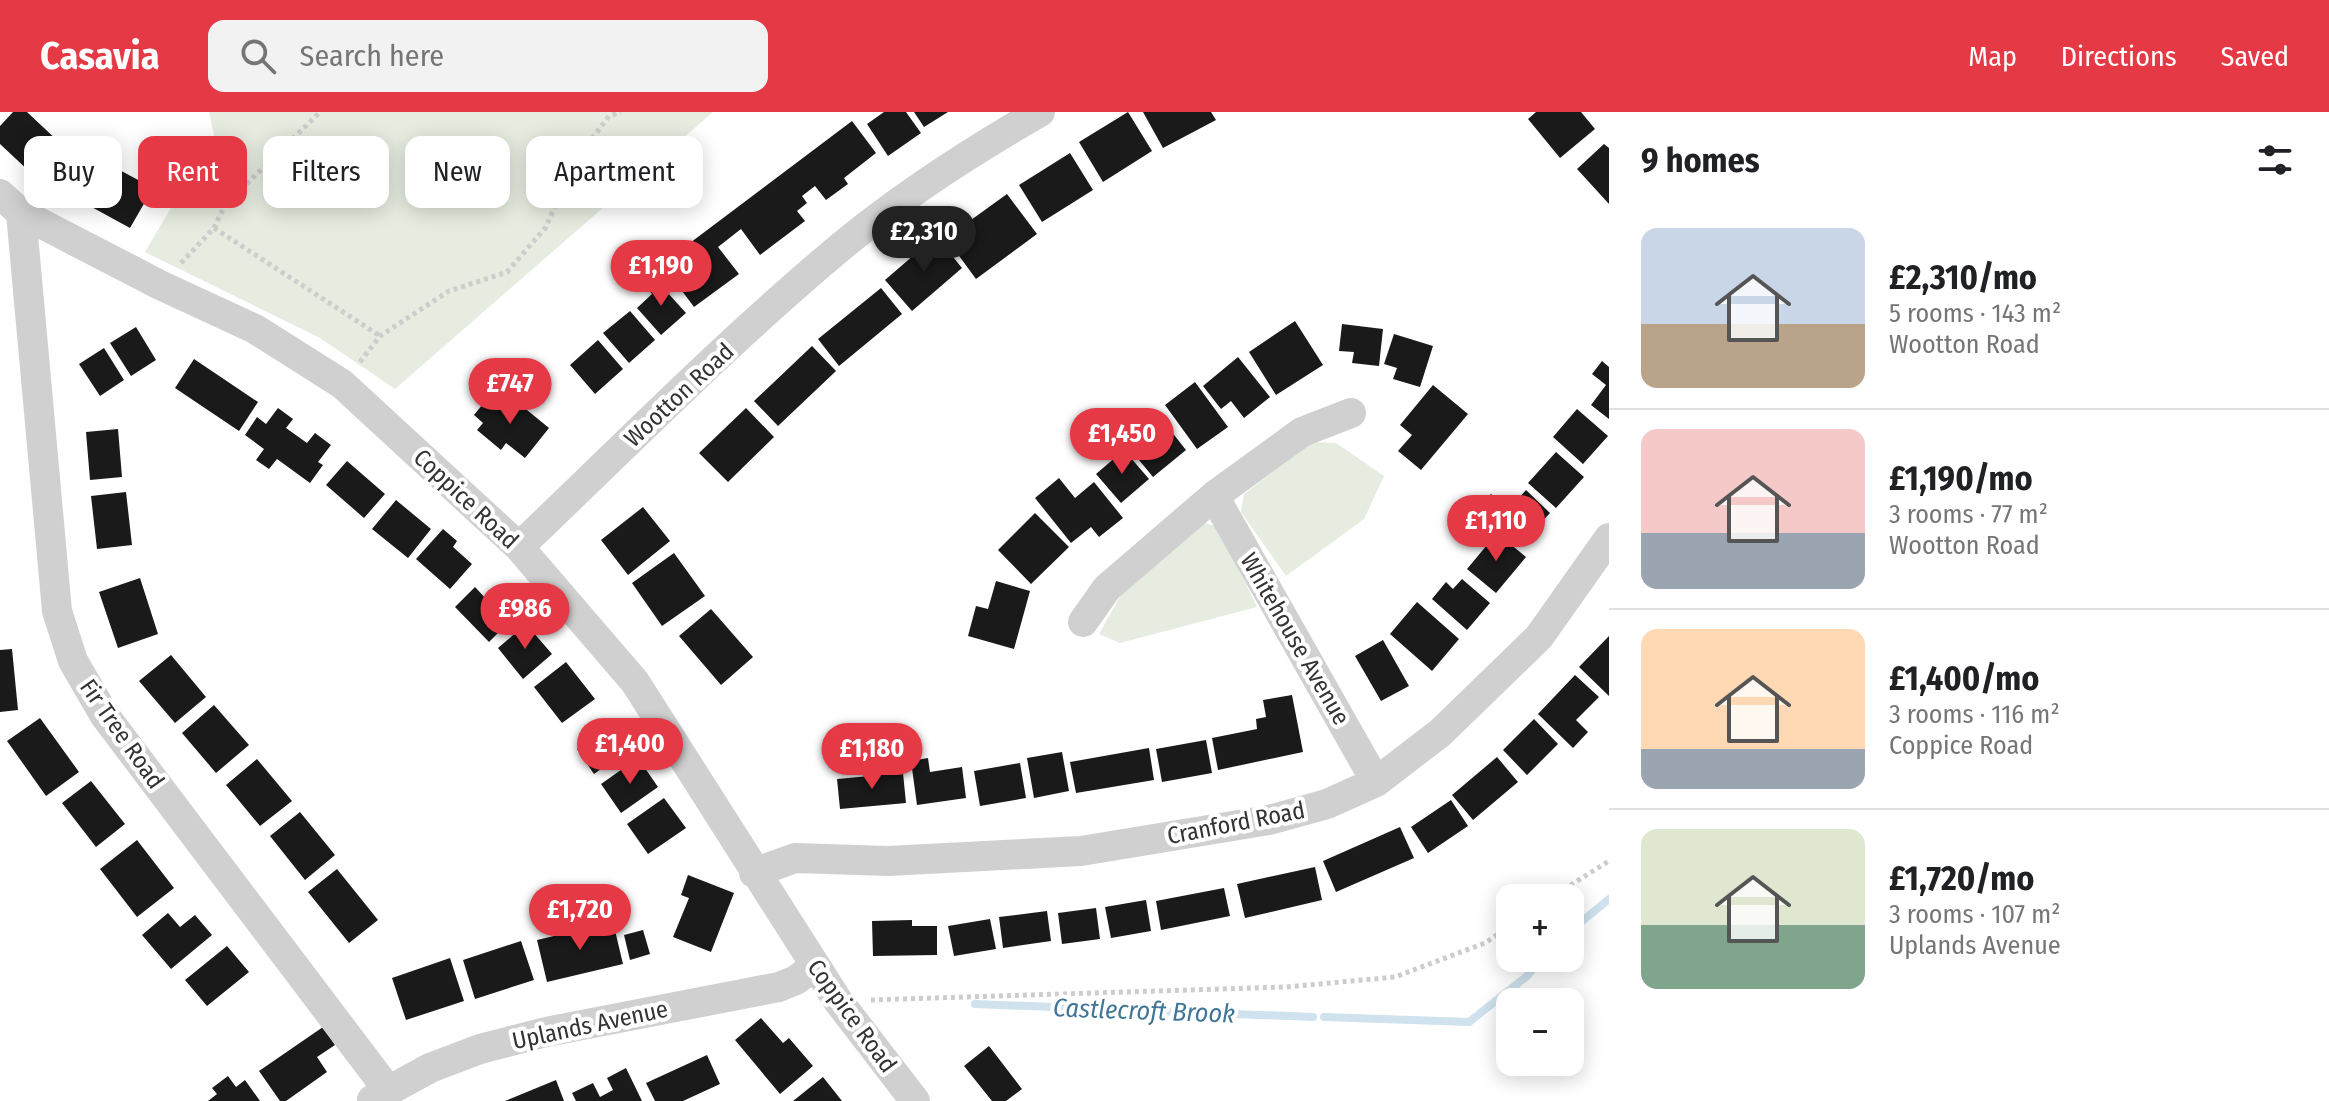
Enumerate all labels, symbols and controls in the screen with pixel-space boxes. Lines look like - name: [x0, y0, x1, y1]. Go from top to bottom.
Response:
- search box: [208, 20, 768, 92]
- text: Casavia: [40, 33, 160, 79]
- icon: search: [236, 34, 280, 78]
- text: Search here: [300, 38, 444, 74]
- text: Map: [1968, 40, 2017, 73]
- text: Directions: [2061, 40, 2177, 73]
- text: Saved: [2221, 40, 2289, 73]
- chip: Buy: [24, 136, 122, 208]
- chip: Rent: [138, 136, 247, 208]
- chip: Filters: [263, 136, 389, 208]
- chip: New: [405, 136, 510, 208]
- chip: Apartment: [526, 136, 703, 208]
- icon: filters: [2253, 138, 2297, 182]
- text: 9 homes: [1641, 140, 1760, 181]
- pin: £2,310: [859, 206, 989, 274]
- text: £2,310: [890, 216, 958, 247]
- pin: £1,190: [596, 240, 726, 308]
- text: £1,190: [629, 250, 693, 281]
- text: £2,310/mo: [1889, 257, 2037, 298]
- icon: home: [1705, 260, 1801, 356]
- text: 5 rooms · 143 m²: [1889, 298, 2061, 329]
- text: Wootton Road: [1889, 329, 2040, 360]
- street label: Wootton Road: [619, 337, 739, 453]
- pin: £747: [463, 358, 557, 426]
- text: £747: [487, 368, 533, 399]
- pin: £1,450: [1057, 408, 1187, 476]
- text: £1,450: [1088, 418, 1156, 449]
- street label: Coppice Road: [408, 443, 524, 555]
- text: £1,190/mo: [1889, 458, 2033, 499]
- icon: home: [1705, 461, 1801, 557]
- pin: £1,110: [1431, 495, 1561, 563]
- text: 3 rooms · 77 m²: [1889, 499, 2048, 530]
- text: £1,110: [1465, 505, 1527, 536]
- text: Wootton Road: [1889, 530, 2040, 561]
- street label: Whitehouse Avenue: [1234, 548, 1356, 730]
- pin: £986: [478, 583, 572, 651]
- text: £986: [498, 593, 552, 624]
- text: £1,400/mo: [1889, 658, 2039, 699]
- icon: home: [1705, 661, 1801, 757]
- street label: Fir Tree Road: [74, 674, 170, 794]
- text: 3 rooms · 116 m²: [1889, 699, 2060, 730]
- pin: £1,400: [565, 718, 695, 786]
- pin: £1,180: [807, 723, 937, 791]
- text: £1,400: [595, 728, 665, 759]
- text: Coppice Road: [1889, 730, 2033, 761]
- text: £1,180: [839, 733, 905, 764]
- street label: Cranford Road: [1165, 796, 1307, 850]
- text: £1,720/mo: [1889, 858, 2034, 899]
- icon: home: [1705, 861, 1801, 957]
- pin: £1,720: [515, 884, 645, 952]
- map controls: [1496, 884, 1584, 1076]
- button: +: [1496, 884, 1584, 972]
- text: £1,720: [547, 894, 613, 925]
- text: 3 rooms · 107 m²: [1889, 899, 2061, 930]
- text: Uplands Avenue: [1889, 930, 2061, 961]
- street label: Coppice Road: [802, 954, 902, 1078]
- button: −: [1496, 988, 1584, 1076]
- water label: Castlecroft Brook: [1052, 992, 1236, 1030]
- street label: Uplands Avenue: [510, 995, 670, 1055]

